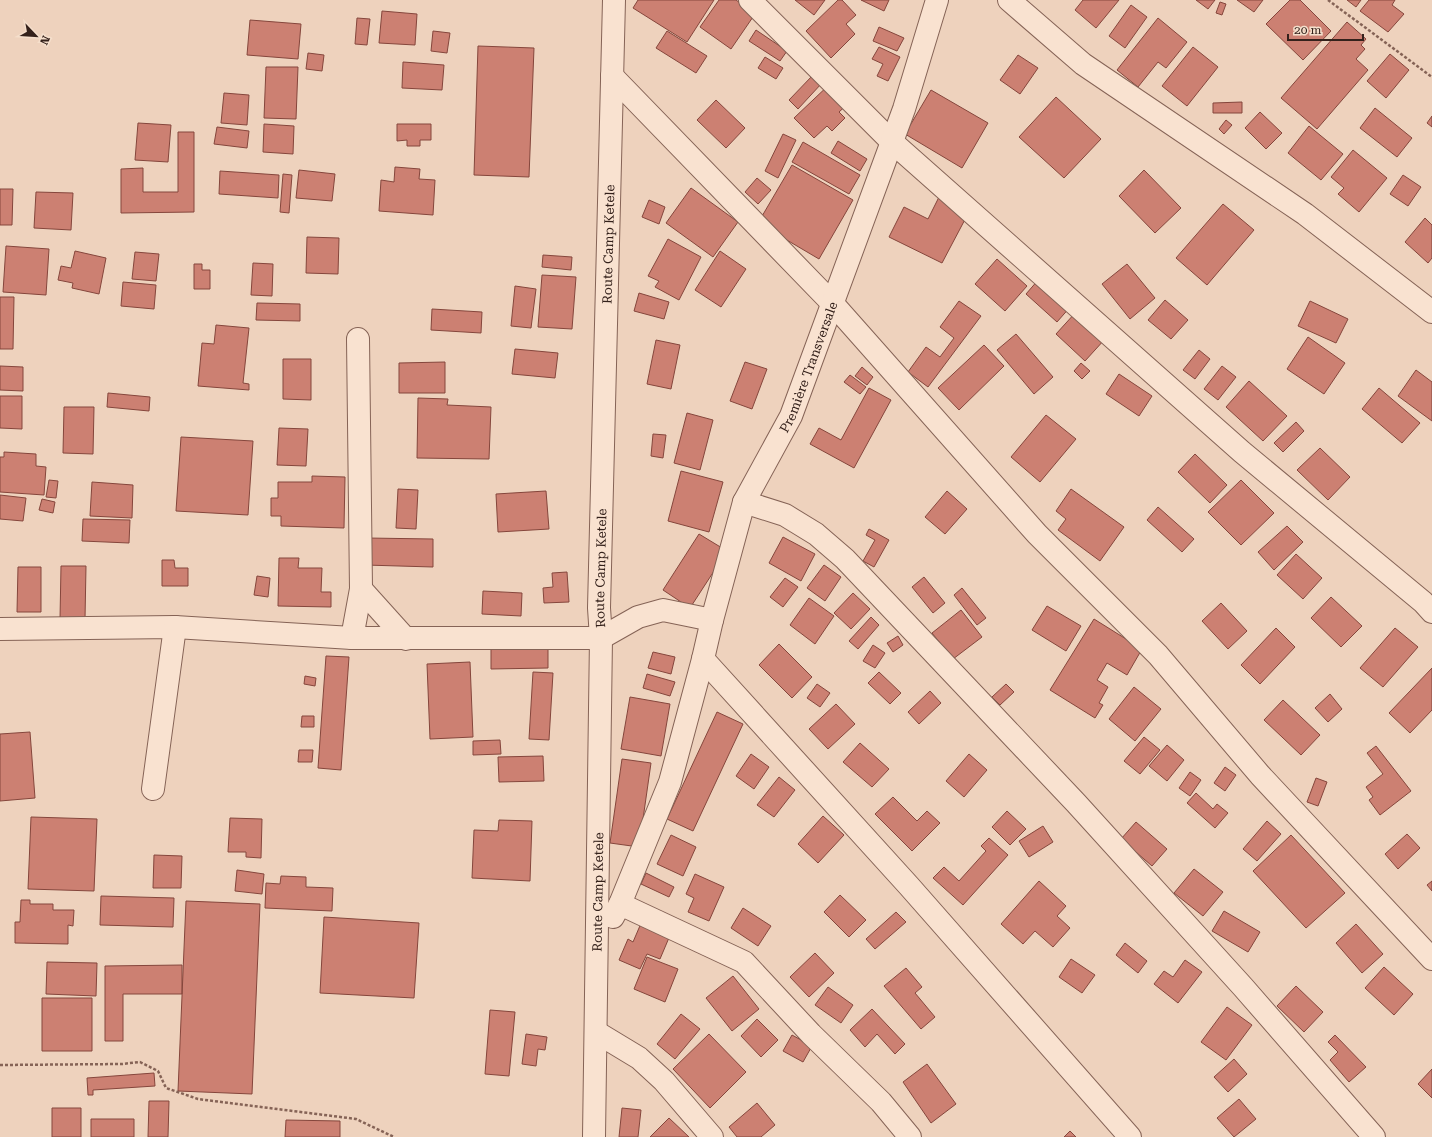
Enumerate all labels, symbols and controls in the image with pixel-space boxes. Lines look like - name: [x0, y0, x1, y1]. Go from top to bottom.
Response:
- north arrow: [16, 16, 56, 56]
- scale bar: [1288, 16, 1363, 42]
- text: 20 m: [1294, 23, 1321, 37]
- text: N: [37, 33, 52, 47]
- street label: Route Camp Ketele: [599, 184, 617, 304]
- street label: Première Transversale: [776, 300, 840, 435]
- street label: Route Camp Ketele: [591, 508, 609, 628]
- street label: Route Camp Ketele: [589, 832, 606, 952]

